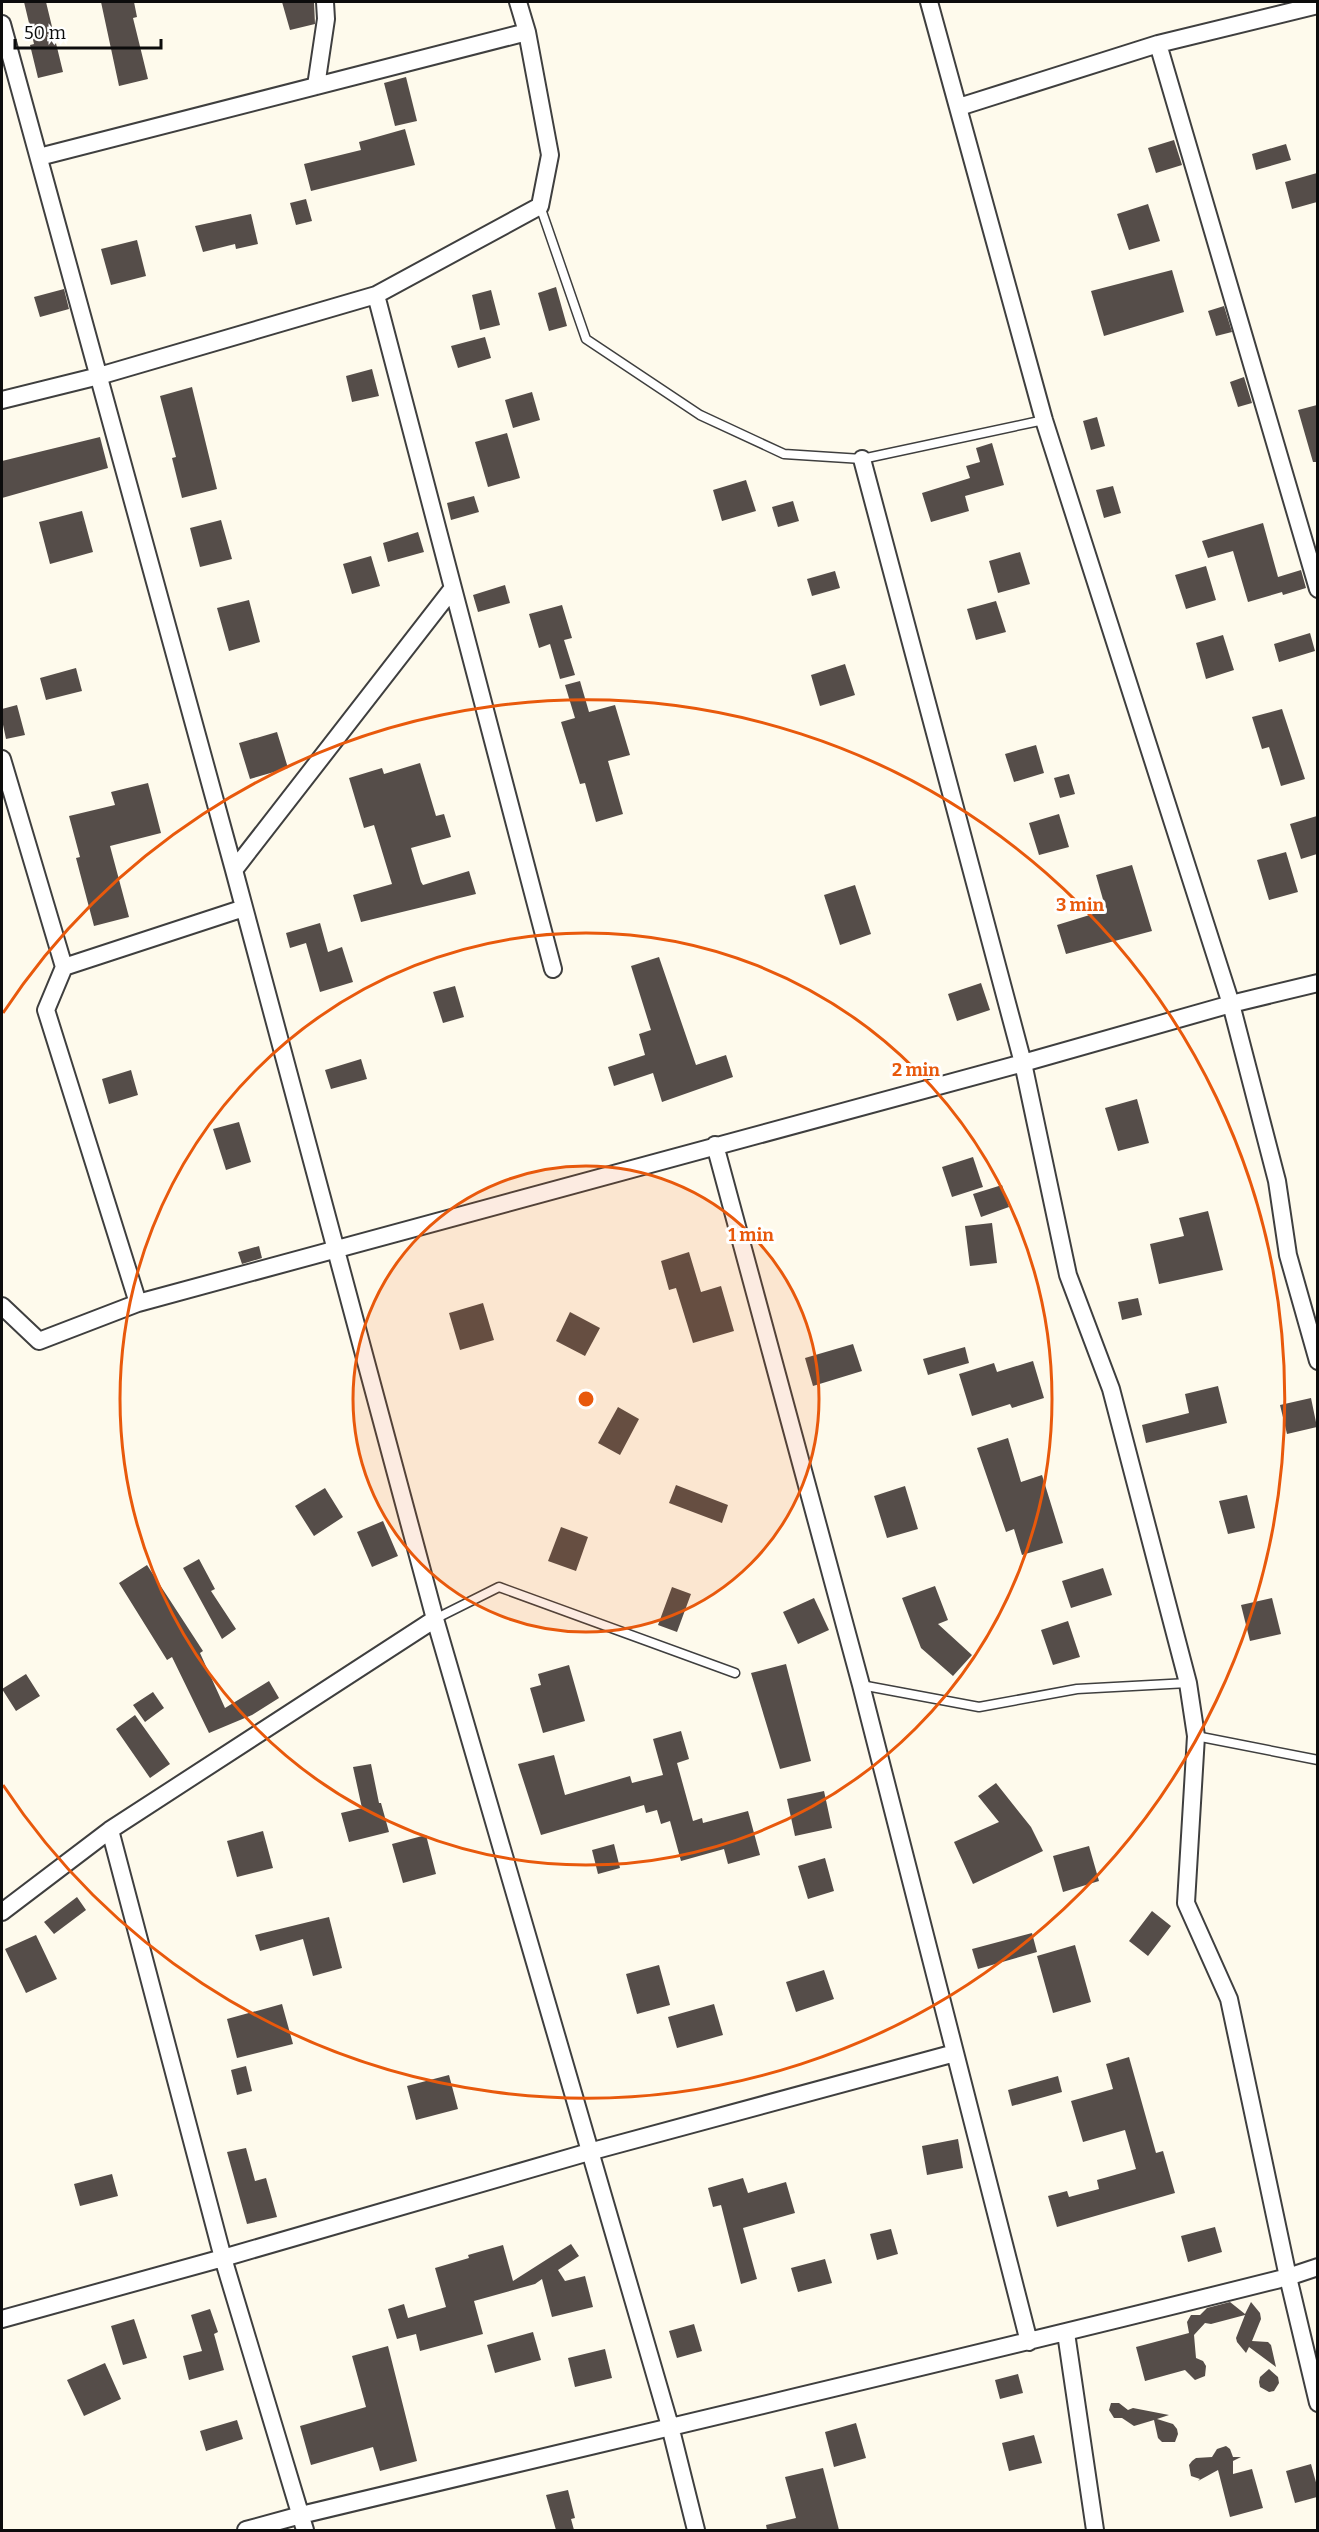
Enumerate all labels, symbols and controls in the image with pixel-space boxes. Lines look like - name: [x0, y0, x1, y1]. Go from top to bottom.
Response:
- scale bar: [15, 12, 160, 50]
- text: 50 m: [24, 22, 66, 44]
- text: 3 min: [1056, 894, 1104, 916]
- text: 2 min: [892, 1059, 940, 1081]
- text: 1 min: [728, 1224, 774, 1246]
- centre of rings: [576, 1389, 596, 1409]

